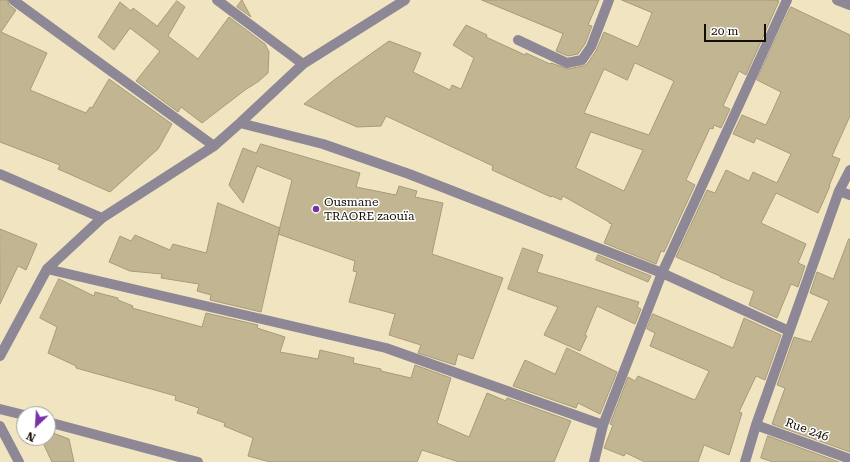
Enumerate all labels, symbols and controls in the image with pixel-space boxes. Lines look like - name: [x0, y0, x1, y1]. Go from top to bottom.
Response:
- scale bar: [706, 16, 768, 42]
- text: 20 m: [711, 24, 738, 38]
- place label: Ousmane TRAORE zaouïa: [324, 195, 414, 223]
- marker: Ousmane TRAORE zaouïa: [311, 204, 321, 214]
- north arrow: [16, 406, 56, 446]
- street label: Rue 246: [783, 415, 831, 445]
- text: N: [25, 429, 38, 444]

